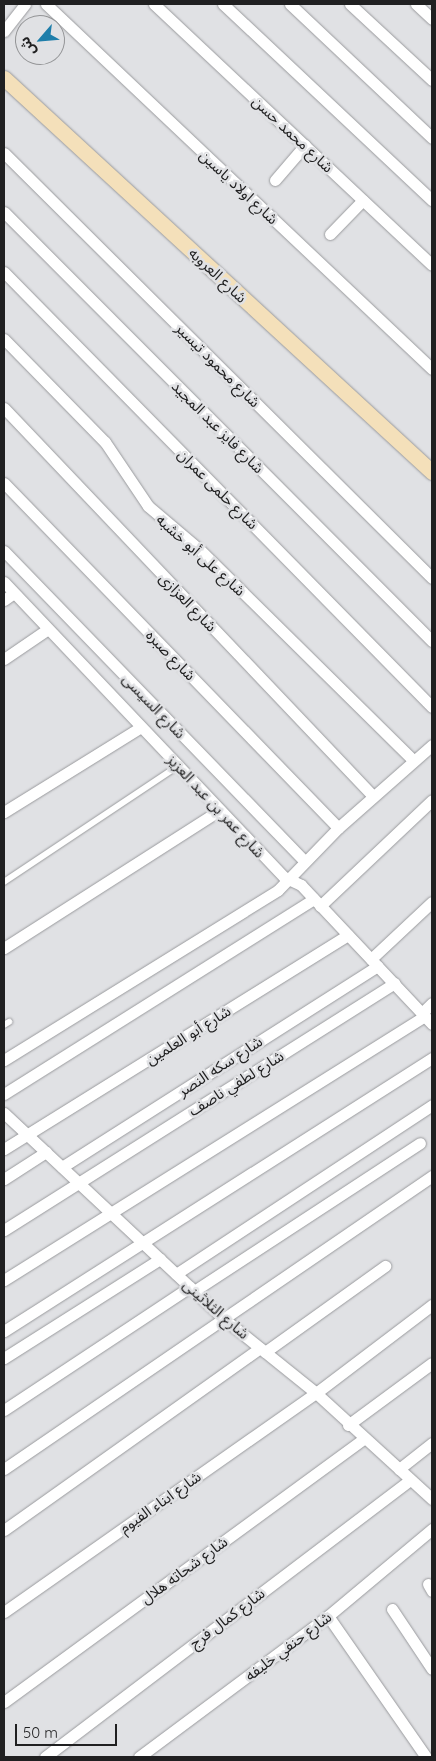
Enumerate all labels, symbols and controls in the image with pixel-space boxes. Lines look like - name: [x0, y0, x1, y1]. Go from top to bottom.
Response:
- north arrow: [15, 15, 65, 65]
- text: ش: [15, 34, 40, 59]
- street label: شارع محمد حسن: [249, 92, 337, 176]
- street label: شارع اولاد ياسين: [196, 146, 282, 228]
- street label: شارع العروبه: [185, 244, 251, 306]
- street label: شارع محمود تيسير: [172, 319, 264, 411]
- street label: شارع فايز عبد المجيد: [168, 377, 268, 477]
- street label: شارع حلمى عمران: [174, 445, 262, 533]
- street label: شارع على أبو خشبه: [153, 510, 249, 600]
- street label: شارع العزازى: [156, 569, 220, 635]
- street label: شارع صبره: [142, 626, 200, 684]
- street label: شارع السيسى: [119, 670, 189, 742]
- street label: شارع عمر بن عبد العزيز: [164, 751, 268, 861]
- street label: شارع أبو العلمين: [142, 1002, 234, 1068]
- street label: شارع سكه النصر: [174, 1032, 266, 1100]
- street label: شارع لطفي ناصف: [185, 1047, 287, 1119]
- street label: شارع الثلاثينى: [179, 1275, 253, 1343]
- street label: شارع ابناء الفيوم: [116, 1467, 204, 1537]
- street label: شارع شحاته هلال: [137, 1532, 231, 1608]
- street label: شارع كمال فرج: [186, 1584, 268, 1652]
- street label: شارع حنفي خليفه: [241, 1608, 335, 1684]
- scale bar: [18, 1714, 120, 1746]
- text: 50 m: [23, 1723, 58, 1742]

